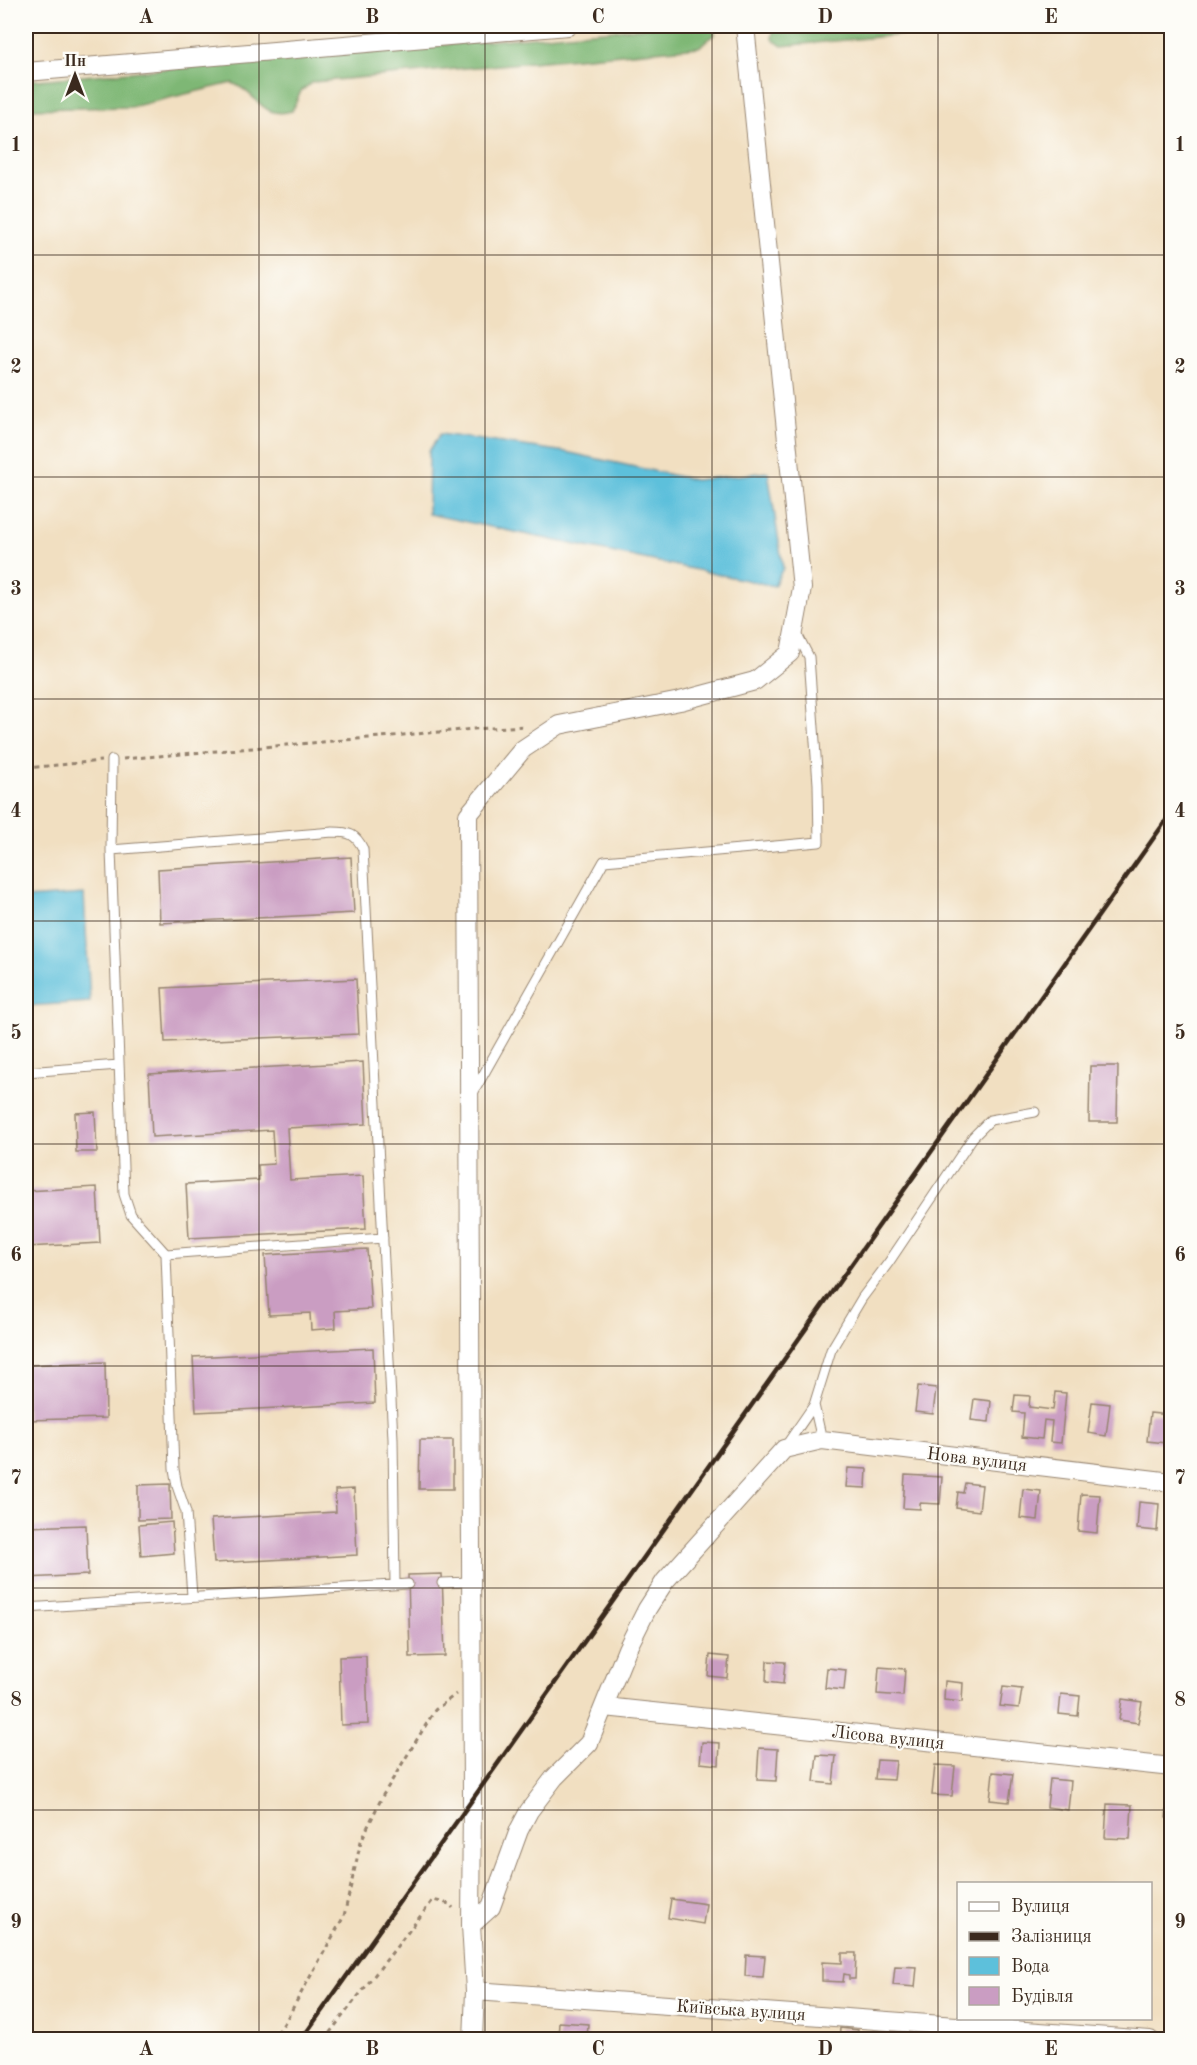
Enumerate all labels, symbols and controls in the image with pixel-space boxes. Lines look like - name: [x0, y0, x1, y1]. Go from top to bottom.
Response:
- text: A: [138, 8, 154, 28]
- text: B: [365, 8, 379, 28]
- text: C: [591, 8, 605, 28]
- text: D: [817, 8, 833, 28]
- text: E: [1044, 8, 1058, 28]
- north arrow: [45, 45, 105, 105]
- text: Пн: [64, 54, 86, 70]
- text: 1: [10, 136, 22, 156]
- text: 1: [1174, 136, 1186, 156]
- text: 2: [10, 358, 22, 378]
- text: 2: [1174, 358, 1186, 378]
- text: 3: [10, 580, 22, 600]
- text: 3: [1174, 580, 1186, 600]
- text: 4: [10, 802, 22, 822]
- text: 4: [1174, 802, 1186, 822]
- text: 5: [10, 1023, 22, 1044]
- text: 5: [1174, 1023, 1186, 1044]
- text: 6: [10, 1246, 22, 1266]
- text: 6: [1174, 1246, 1186, 1266]
- street label: Нова вулиця: [926, 1445, 1028, 1475]
- text: 7: [10, 1469, 22, 1489]
- text: 7: [1174, 1469, 1186, 1489]
- text: 8: [10, 1691, 22, 1711]
- text: 8: [1174, 1691, 1186, 1711]
- street label: Лісова вулиця: [831, 1723, 945, 1753]
- legend: [957, 1882, 1152, 2020]
- text: Вулиця: [1011, 1898, 1070, 1916]
- text: 9: [10, 1913, 22, 1933]
- text: 9: [1174, 1913, 1186, 1933]
- text: Залізниця: [1011, 1928, 1092, 1946]
- text: Вода: [1011, 1958, 1050, 1976]
- text: Будівля: [1011, 1988, 1073, 2006]
- street label: Київська вулиця: [675, 1997, 806, 2025]
- text: A: [138, 2040, 154, 2060]
- text: B: [365, 2040, 379, 2060]
- text: C: [591, 2040, 605, 2060]
- text: D: [817, 2040, 833, 2060]
- text: E: [1044, 2040, 1058, 2060]

